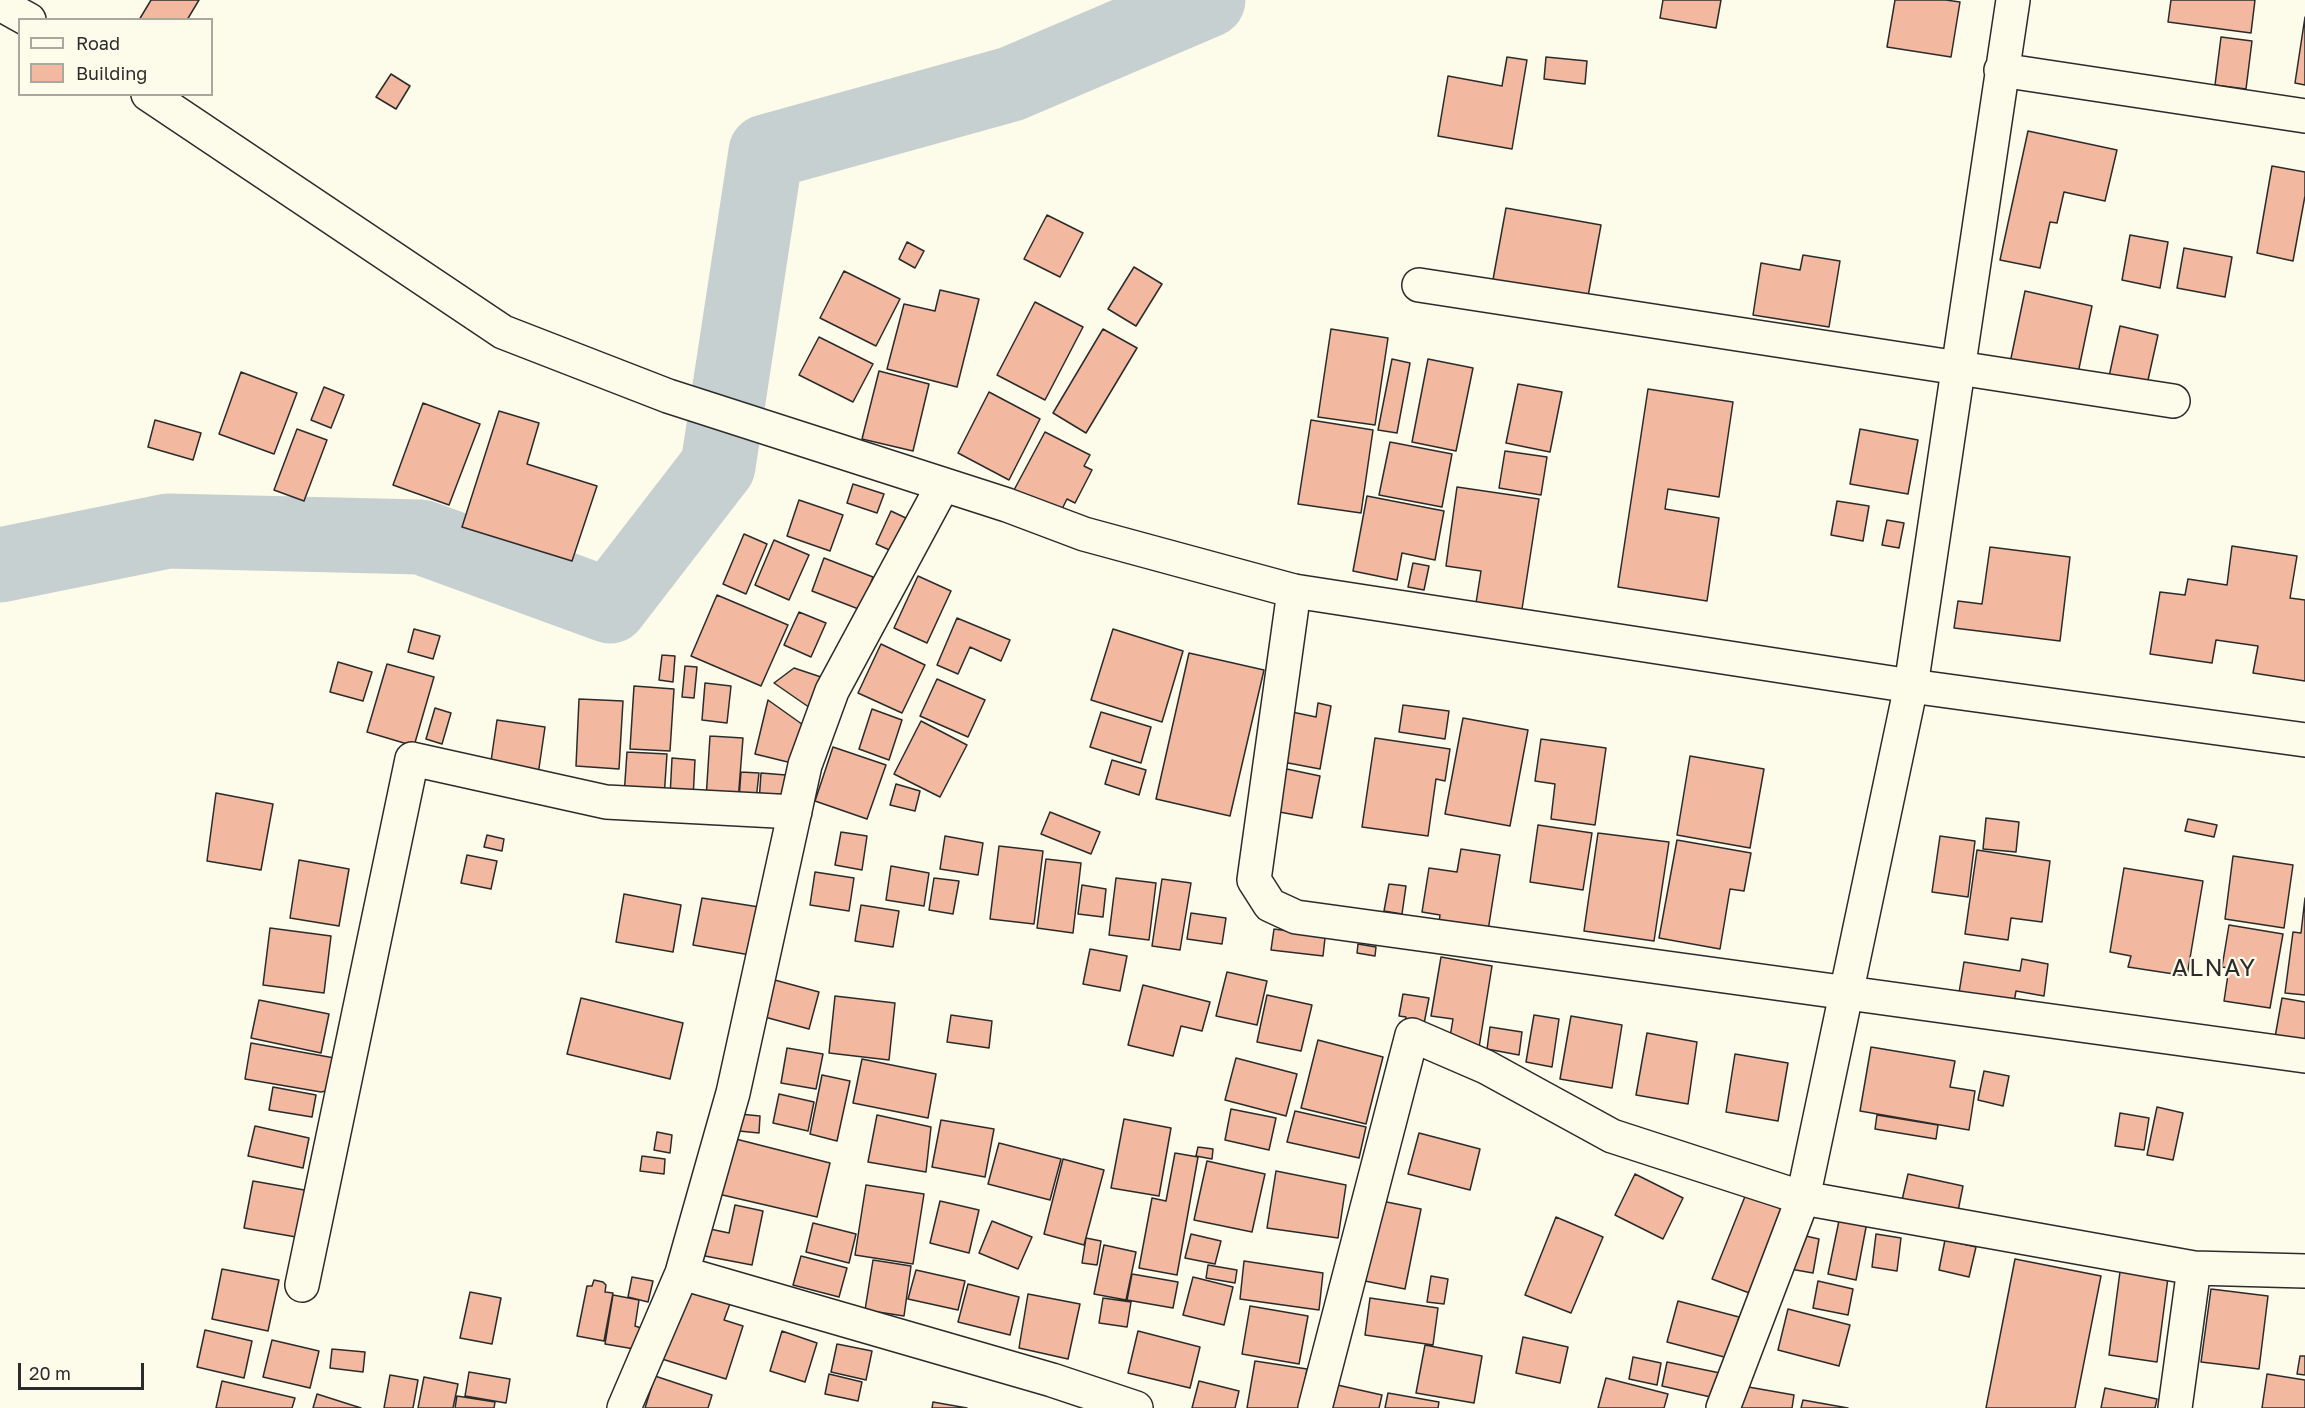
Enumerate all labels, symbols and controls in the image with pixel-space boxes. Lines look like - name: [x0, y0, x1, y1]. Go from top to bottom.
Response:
- legend: [18, 18, 213, 96]
- text: Road: [76, 32, 120, 54]
- text: Building: [76, 62, 147, 84]
- district label: ALNAY: [2172, 954, 2256, 982]
- scale bar: [21, 1351, 147, 1389]
- text: 20 m: [29, 1362, 71, 1384]

